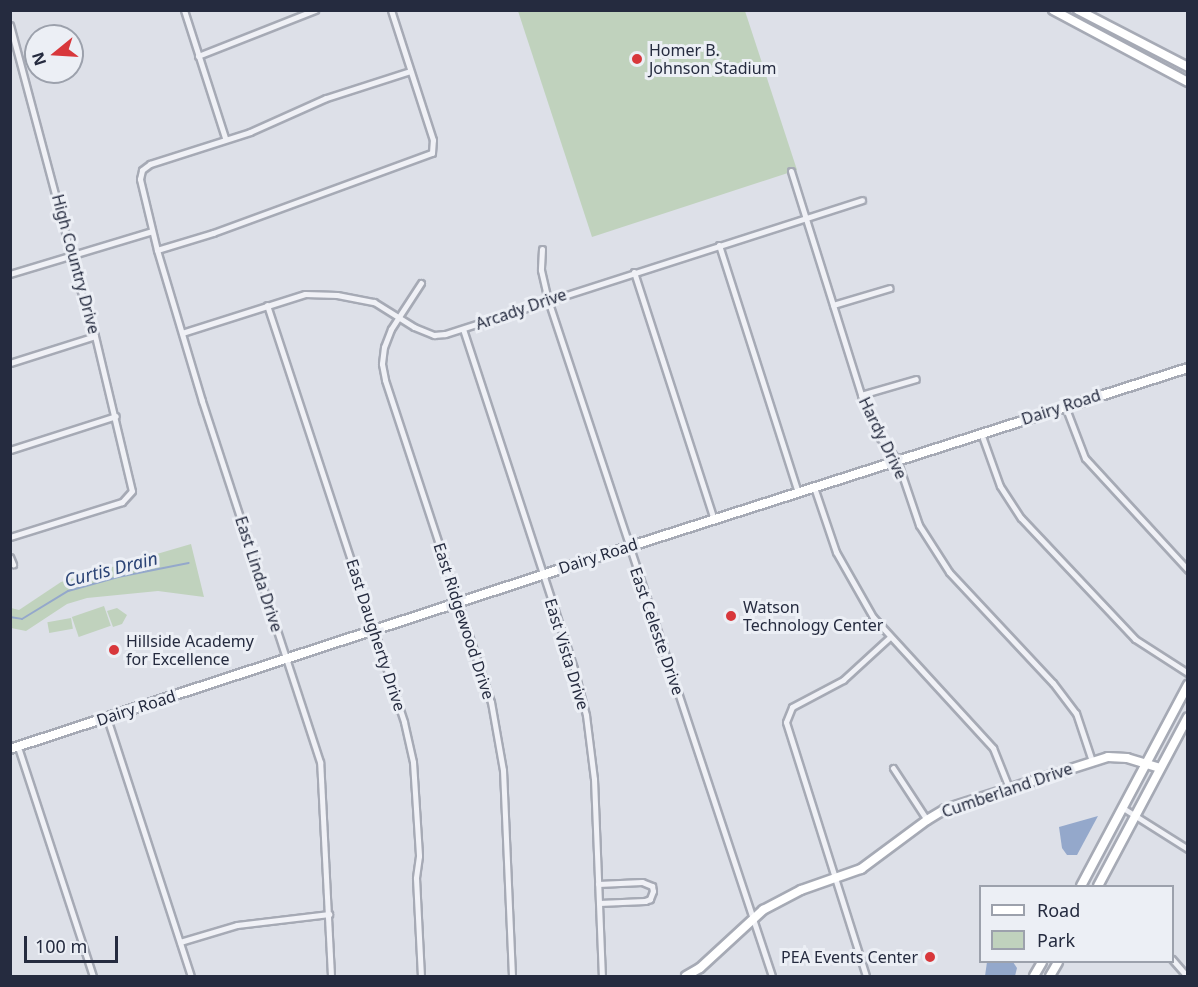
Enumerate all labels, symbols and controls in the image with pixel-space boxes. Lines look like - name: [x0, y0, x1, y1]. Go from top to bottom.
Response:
- north arrow: [24, 24, 84, 84]
- place label: Homer B. Johnson Stadium: [649, 40, 777, 78]
- text: N: [26, 49, 51, 69]
- marker: Homer B. Johnson Stadium: [630, 52, 644, 66]
- street label: High Country Drive: [48, 192, 104, 336]
- street label: Arcady Drive: [473, 284, 569, 334]
- street label: Dairy Road: [1019, 385, 1103, 429]
- street label: Hardy Drive: [855, 394, 911, 482]
- street label: East Linda Drive: [231, 514, 287, 634]
- street label: Dairy Road: [556, 534, 640, 578]
- street label: East Ridgewood Drive: [430, 540, 498, 702]
- water label: Curtis Drain: [62, 547, 160, 591]
- street label: East Daugherty Drive: [342, 556, 410, 714]
- street label: East Celeste Drive: [626, 565, 688, 697]
- street label: East Vista Drive: [541, 596, 593, 712]
- place label: Watson Technology Center: [743, 597, 883, 635]
- marker: Watson Technology Center: [724, 609, 738, 623]
- place label: Hillside Academy for Excellence: [126, 631, 254, 669]
- marker: Hillside Academy for Excellence: [107, 643, 121, 657]
- street label: Dairy Road: [94, 686, 178, 730]
- street label: Cumberland Drive: [939, 759, 1075, 821]
- legend: [979, 885, 1174, 963]
- text: Road: [1037, 898, 1080, 922]
- scale bar: [27, 924, 122, 962]
- text: Park: [1037, 928, 1075, 952]
- text: 100 m: [35, 934, 87, 958]
- place label: PEA Events Center: [781, 947, 918, 967]
- marker: PEA Events Center: [923, 950, 937, 964]

